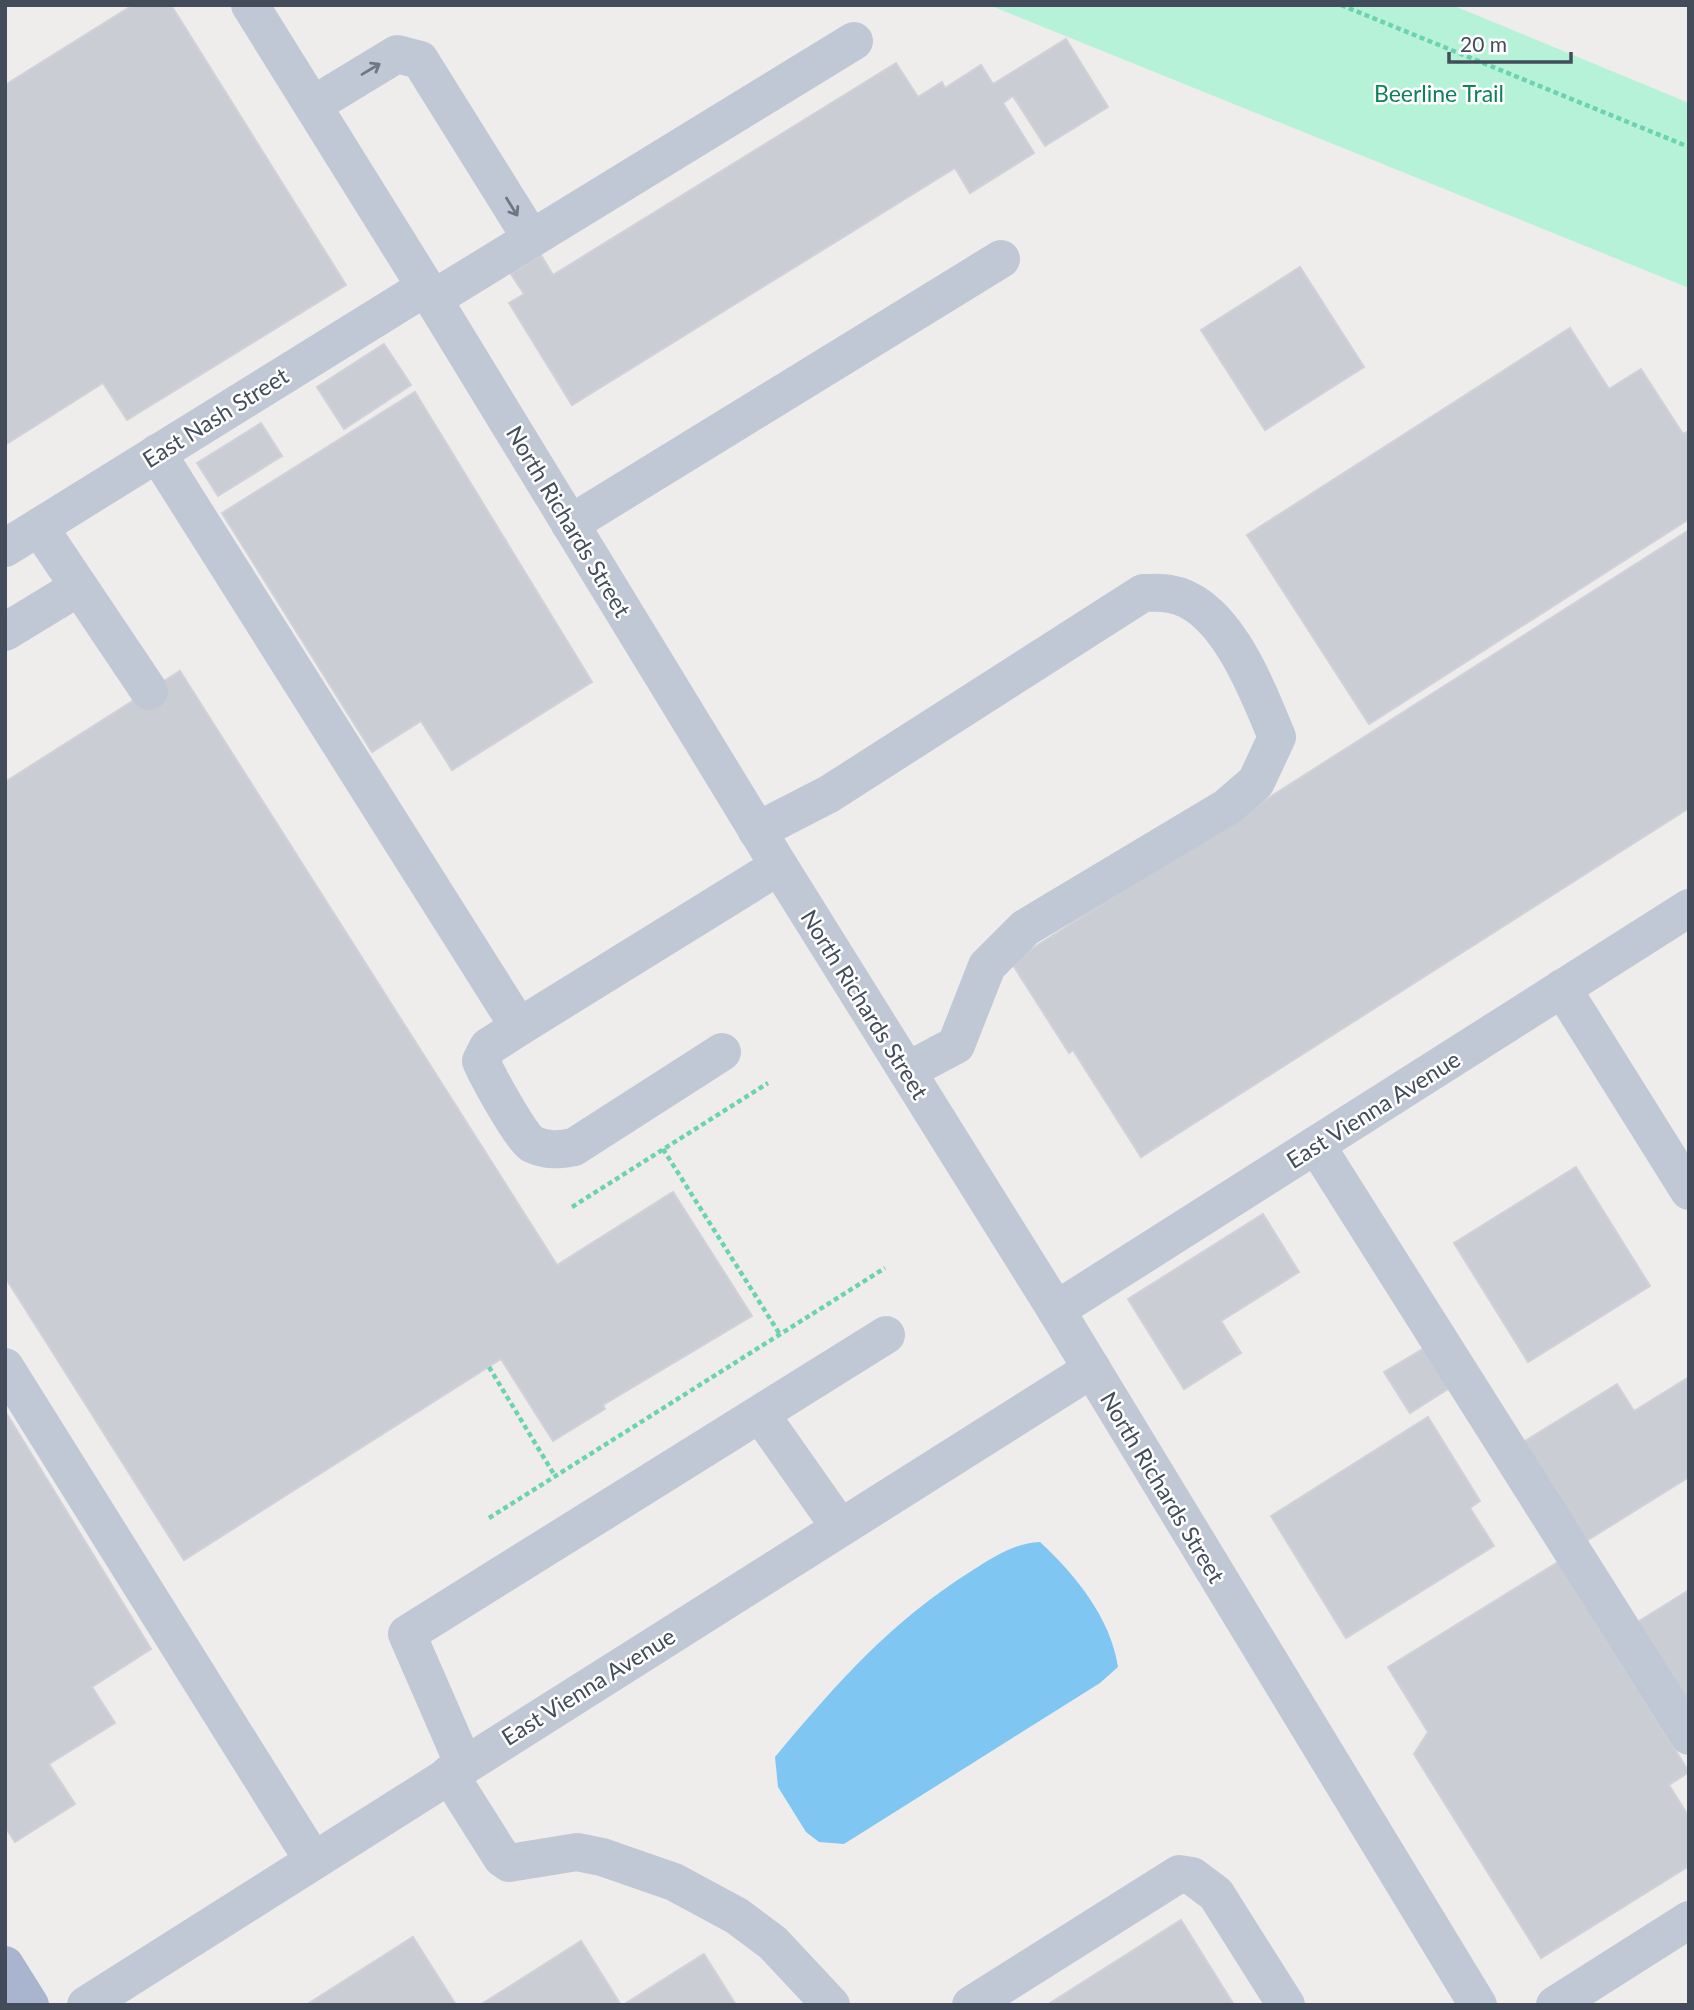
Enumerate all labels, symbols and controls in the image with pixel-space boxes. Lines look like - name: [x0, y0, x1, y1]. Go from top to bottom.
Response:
- scale bar: [1449, 21, 1572, 65]
- text: 20 m: [1460, 31, 1507, 56]
- one-way arrow: [360, 62, 380, 76]
- park label: Beerline Trail: [1374, 79, 1504, 107]
- one-way arrow: [504, 197, 519, 216]
- street label: East Nash Street: [137, 361, 294, 473]
- street label: North Richards Street: [501, 420, 637, 622]
- street label: North Richards Street: [795, 904, 935, 1104]
- street label: East Vienna Avenue: [1281, 1044, 1465, 1174]
- street label: North Richards Street: [1095, 1386, 1231, 1588]
- street label: East Vienna Avenue: [496, 1621, 680, 1751]

